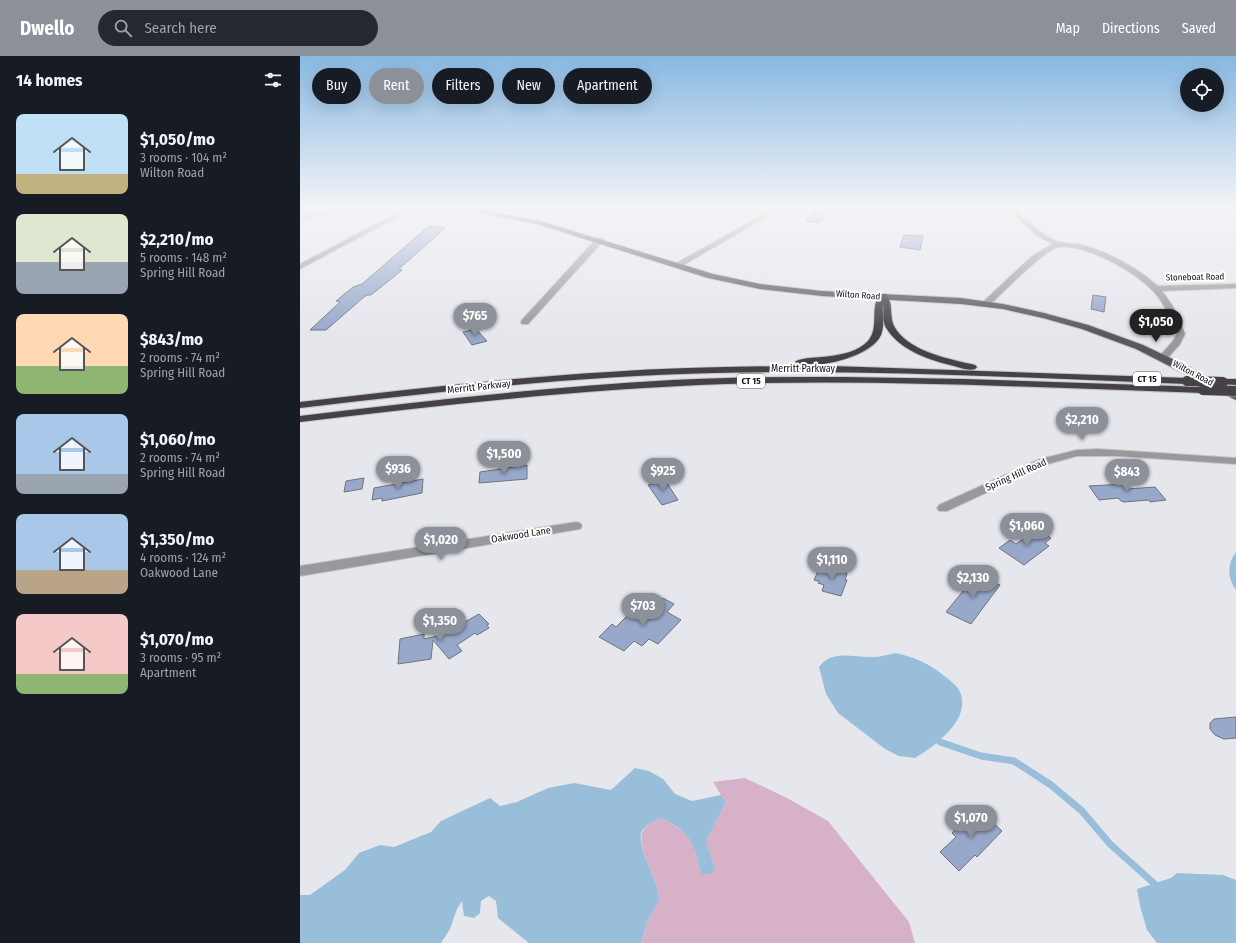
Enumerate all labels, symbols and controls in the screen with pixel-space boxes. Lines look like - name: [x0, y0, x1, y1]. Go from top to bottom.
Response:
- search box: [98, 10, 378, 46]
- text: Dwello: [20, 17, 74, 40]
- icon: search: [112, 17, 134, 39]
- text: Search here: [144, 19, 217, 37]
- text: Map: [1056, 20, 1080, 37]
- text: Directions: [1102, 20, 1160, 37]
- text: Saved: [1182, 20, 1216, 37]
- chip: Buy: [312, 68, 361, 104]
- chip: Rent: [369, 68, 424, 104]
- chip: Filters: [432, 68, 494, 104]
- chip: New: [502, 68, 555, 104]
- chip: Apartment: [563, 68, 652, 104]
- map controls: [1180, 68, 1224, 112]
- button: locate: [1180, 68, 1224, 112]
- icon: filters: [262, 69, 284, 91]
- text: 14 homes: [16, 70, 83, 91]
- text: $1,050/mo: [140, 129, 215, 150]
- icon: home: [48, 130, 96, 178]
- text: 3 rooms · 104 m²: [140, 150, 227, 165]
- text: Wilton Road: [140, 165, 204, 180]
- text: $2,210/mo: [140, 229, 214, 250]
- icon: home: [48, 230, 96, 278]
- text: 5 rooms · 148 m²: [140, 250, 227, 265]
- text: Spring Hill Road: [140, 265, 225, 280]
- street label: Stoneboat Road: [1166, 271, 1225, 283]
- street label: Wilton Road: [835, 288, 881, 302]
- pin: $765: [451, 303, 499, 337]
- text: $765: [463, 308, 487, 323]
- pin: $1,050: [1123, 309, 1189, 343]
- text: $1,050: [1139, 314, 1173, 329]
- text: $843/mo: [140, 329, 203, 350]
- icon: home: [48, 330, 96, 378]
- text: 2 rooms · 74 m²: [140, 350, 220, 365]
- street label: Wilton Road: [1171, 358, 1215, 388]
- street label: Merritt Parkway: [771, 363, 835, 375]
- text: Spring Hill Road: [140, 365, 225, 380]
- road number: CT 15: [1133, 372, 1161, 386]
- road number: CT 15: [737, 374, 765, 388]
- street label: Merritt Parkway: [447, 378, 512, 396]
- pin: $2,210: [1049, 407, 1115, 441]
- text: $2,210: [1065, 412, 1099, 427]
- text: $1,060/mo: [140, 429, 216, 450]
- icon: home: [48, 430, 96, 478]
- pin: $1,500: [471, 441, 537, 475]
- text: $1,500: [486, 446, 522, 461]
- text: 2 rooms · 74 m²: [140, 450, 220, 465]
- pin: $936: [374, 456, 422, 490]
- street label: Spring Hill Road: [984, 456, 1048, 494]
- pin: $925: [639, 458, 687, 492]
- pin: $843: [1103, 459, 1151, 493]
- text: $936: [385, 461, 411, 476]
- text: $925: [650, 463, 676, 478]
- text: $843: [1114, 464, 1140, 479]
- text: Spring Hill Road: [140, 465, 225, 480]
- pin: $1,060: [994, 513, 1060, 547]
- text: $1,060: [1009, 518, 1045, 533]
- street label: Oakwood Lane: [490, 524, 552, 546]
- pin: $1,020: [408, 527, 474, 561]
- text: $1,350/mo: [140, 529, 214, 550]
- icon: home: [48, 530, 96, 578]
- text: $1,020: [424, 532, 458, 547]
- pin: $1,110: [799, 547, 865, 581]
- text: 4 rooms · 124 m²: [140, 550, 226, 565]
- text: $1,110: [816, 552, 848, 567]
- text: Oakwood Lane: [140, 565, 218, 580]
- pin: $2,130: [940, 565, 1006, 599]
- text: $2,130: [957, 570, 989, 585]
- pin: $703: [619, 593, 667, 627]
- text: $703: [631, 598, 655, 613]
- pin: $1,350: [407, 608, 473, 642]
- text: $1,350: [423, 613, 457, 628]
- text: $1,070/mo: [140, 629, 214, 650]
- icon: home: [48, 630, 96, 678]
- text: 3 rooms · 95 m²: [140, 650, 221, 665]
- text: Apartment: [140, 665, 196, 680]
- pin: $1,070: [938, 805, 1004, 839]
- text: $1,070: [954, 810, 988, 825]

